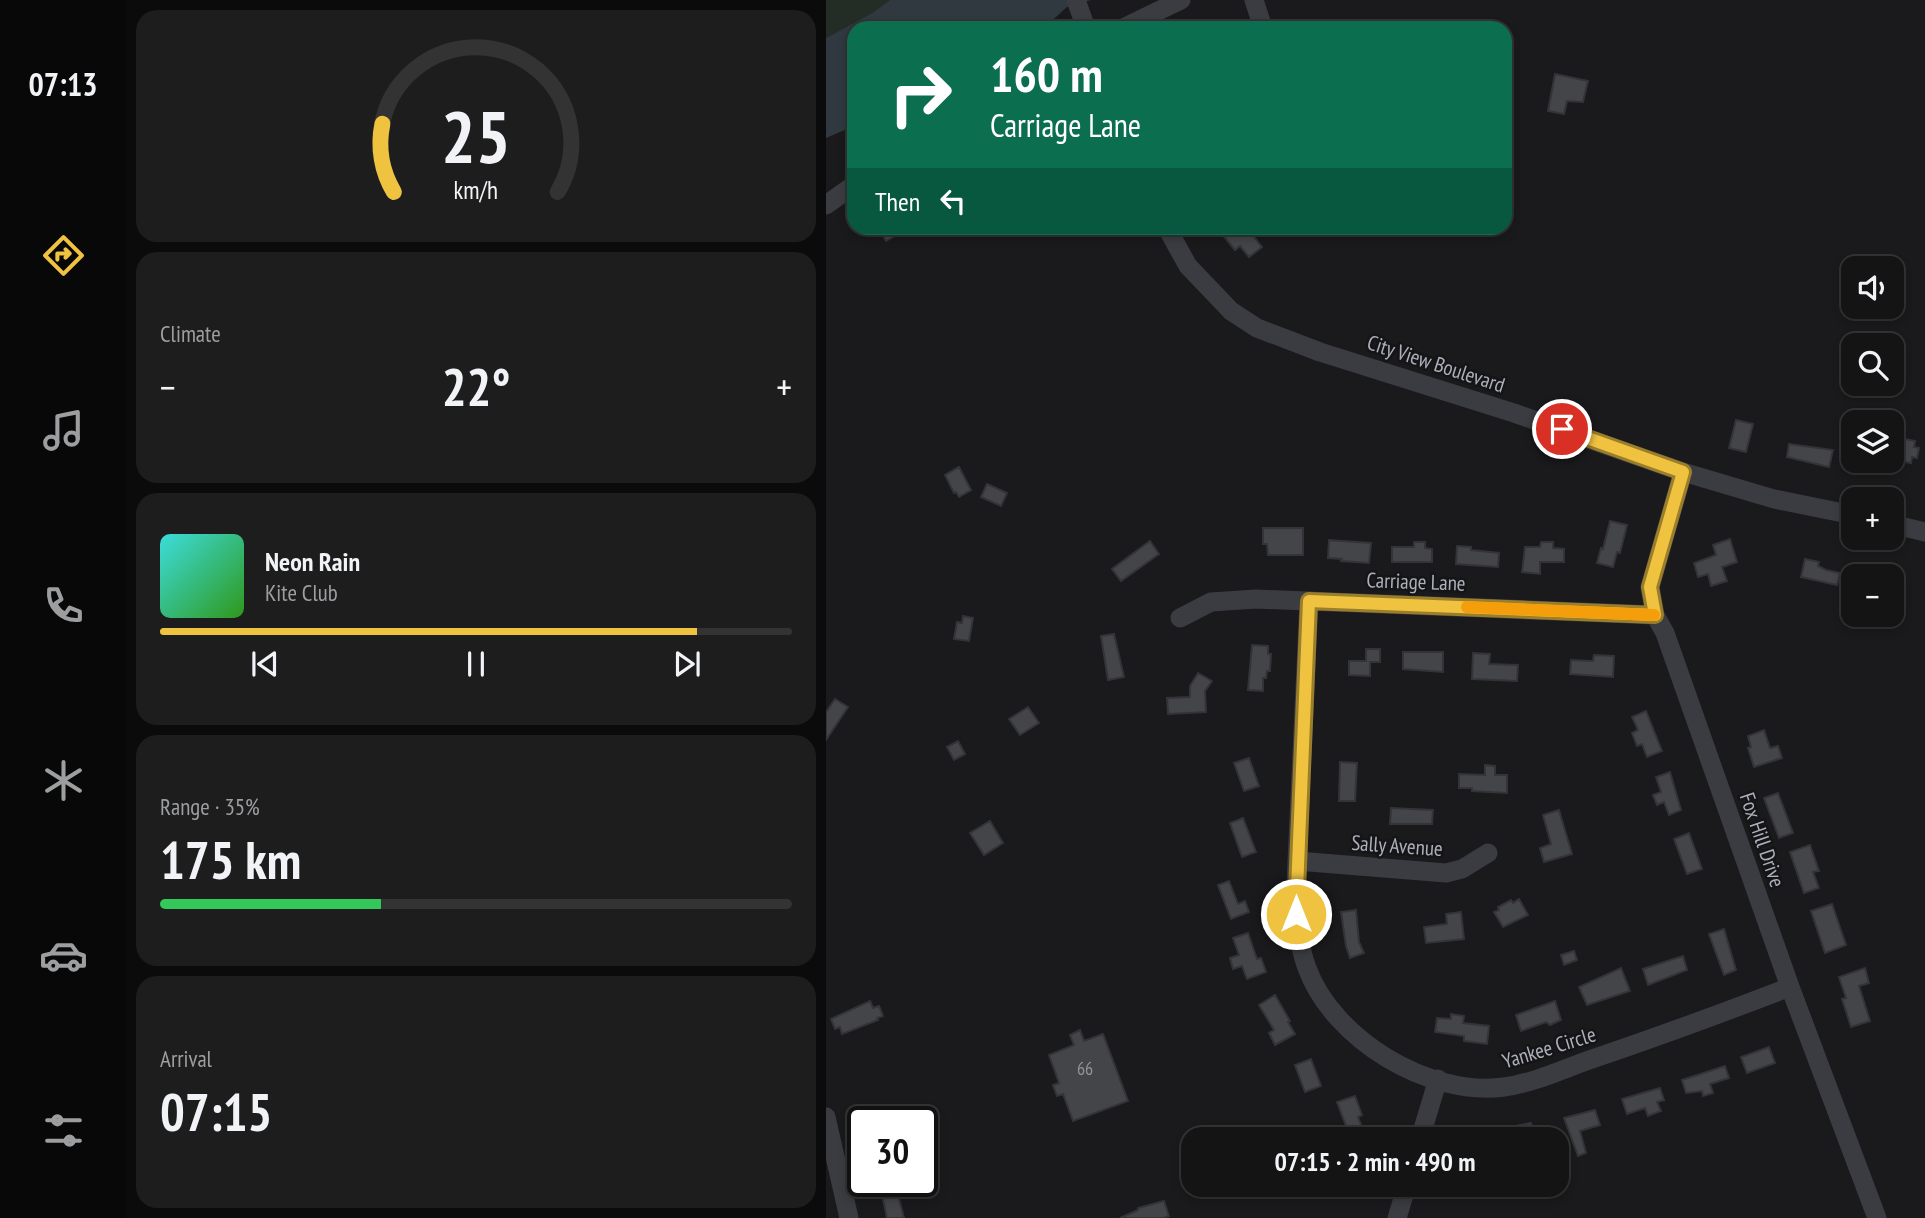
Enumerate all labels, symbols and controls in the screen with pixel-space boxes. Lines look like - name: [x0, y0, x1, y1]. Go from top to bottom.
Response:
- text: 160 m: [990, 42, 1103, 106]
- icon: right: [875, 49, 966, 140]
- text: 07:13: [28, 63, 98, 105]
- text: 25: [441, 88, 511, 182]
- text: Carriage Lane: [990, 104, 1141, 146]
- text: km/h: [454, 174, 498, 206]
- icon: left: [934, 182, 972, 220]
- text: Then: [875, 185, 920, 218]
- icon: directions: [39, 231, 88, 280]
- map controls: [1841, 256, 1904, 627]
- button: sound: [1841, 256, 1904, 319]
- text: Climate: [160, 319, 221, 348]
- street label: City View Boulevard: [1364, 329, 1508, 398]
- button: search: [1841, 333, 1904, 396]
- text: 22°: [442, 353, 510, 420]
- text: −: [160, 362, 176, 411]
- text: +: [776, 362, 792, 411]
- pin: [1532, 399, 1592, 459]
- icon: music: [39, 406, 88, 455]
- icon: arrive: [1543, 410, 1581, 448]
- button: layers: [1841, 410, 1904, 473]
- button: +: [1841, 487, 1904, 550]
- text: Neon Rain: [265, 545, 360, 578]
- button: −: [1841, 564, 1904, 627]
- street label: Carriage Lane: [1366, 566, 1466, 597]
- text: Kite Club: [265, 578, 338, 607]
- icon: phone: [39, 581, 88, 630]
- icon: previous: [246, 645, 284, 683]
- icon: pause: [457, 645, 495, 683]
- icon: next: [668, 645, 706, 683]
- icon: climate: [39, 756, 88, 805]
- street label: Fox Hill Drive: [1734, 789, 1791, 891]
- text: Range · 35%: [160, 792, 260, 821]
- text: 175 km: [160, 826, 301, 893]
- street label: Sally Avenue: [1350, 829, 1444, 862]
- position arrow: [1259, 877, 1333, 951]
- icon: car: [39, 931, 88, 980]
- street label: Yankee Circle: [1499, 1021, 1599, 1075]
- text: Arrival: [160, 1044, 212, 1073]
- house number: 66: [1077, 1057, 1093, 1080]
- text: 07:15: [160, 1078, 272, 1145]
- icon: filters: [39, 1106, 88, 1155]
- speed limit sign: 30: [847, 1106, 938, 1197]
- text: 07:15 · 2 min · 490 m: [1275, 1145, 1475, 1178]

